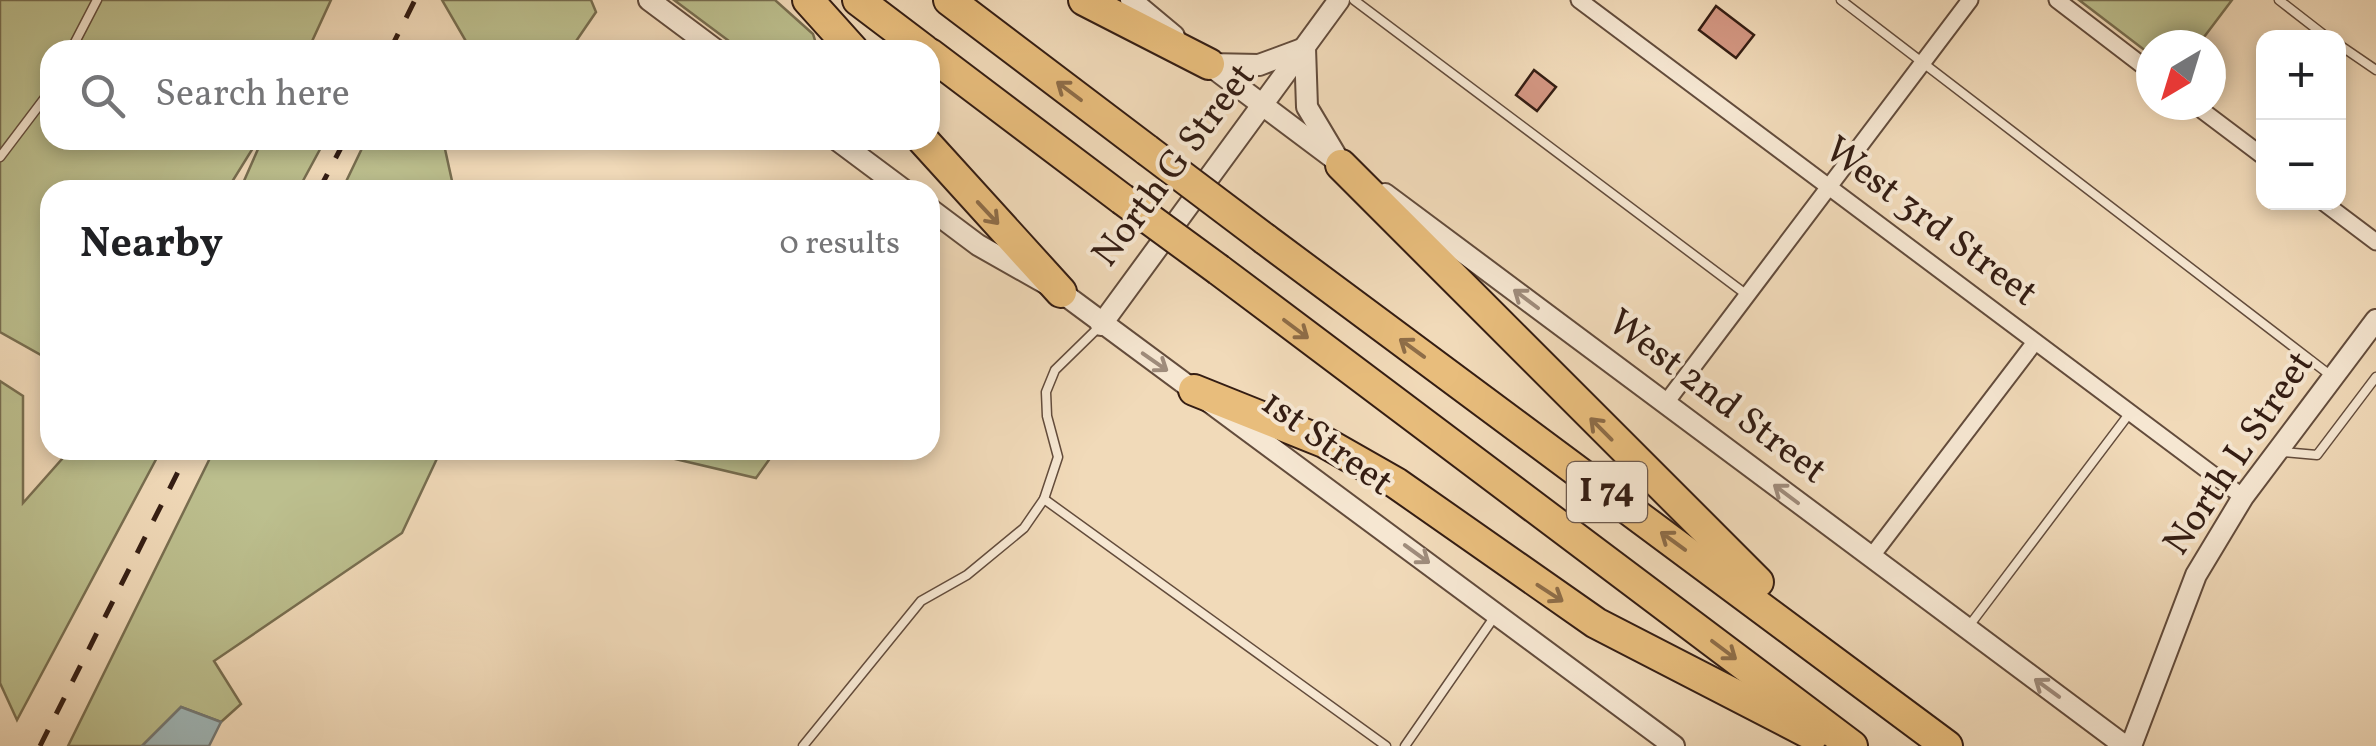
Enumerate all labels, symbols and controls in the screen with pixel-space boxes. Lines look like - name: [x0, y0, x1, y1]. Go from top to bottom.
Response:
- north arrow: [2136, 30, 2226, 120]
- map controls: [2256, 30, 2346, 210]
- button: +: [2256, 30, 2346, 120]
- search box: [40, 40, 940, 150]
- street label: North G Street: [1081, 53, 1269, 279]
- icon: search: [75, 68, 130, 123]
- text: Search here: [155, 69, 350, 122]
- one-way arrow: [1056, 81, 1083, 102]
- button: −: [2256, 120, 2346, 210]
- street label: West 3rd Street: [1812, 125, 2048, 321]
- one-way arrow: [976, 200, 999, 225]
- text: Nearby: [80, 216, 223, 275]
- text: 0 results: [780, 223, 900, 267]
- one-way arrow: [1513, 288, 1540, 309]
- street label: West 2nd Street: [1595, 298, 1837, 498]
- one-way arrow: [1282, 318, 1309, 339]
- one-way arrow: [1399, 337, 1426, 358]
- street label: North L Street: [2152, 341, 2328, 567]
- one-way arrow: [1140, 351, 1168, 372]
- street label: 1st Street: [1249, 378, 1403, 510]
- one-way arrow: [1589, 417, 1613, 441]
- road number: I 74: [1567, 462, 1647, 522]
- one-way arrow: [1773, 484, 1800, 505]
- one-way arrow: [1660, 530, 1687, 551]
- one-way arrow: [1403, 543, 1430, 564]
- one-way arrow: [1536, 583, 1564, 604]
- one-way arrow: [1710, 640, 1737, 661]
- one-way arrow: [2033, 678, 2061, 699]

